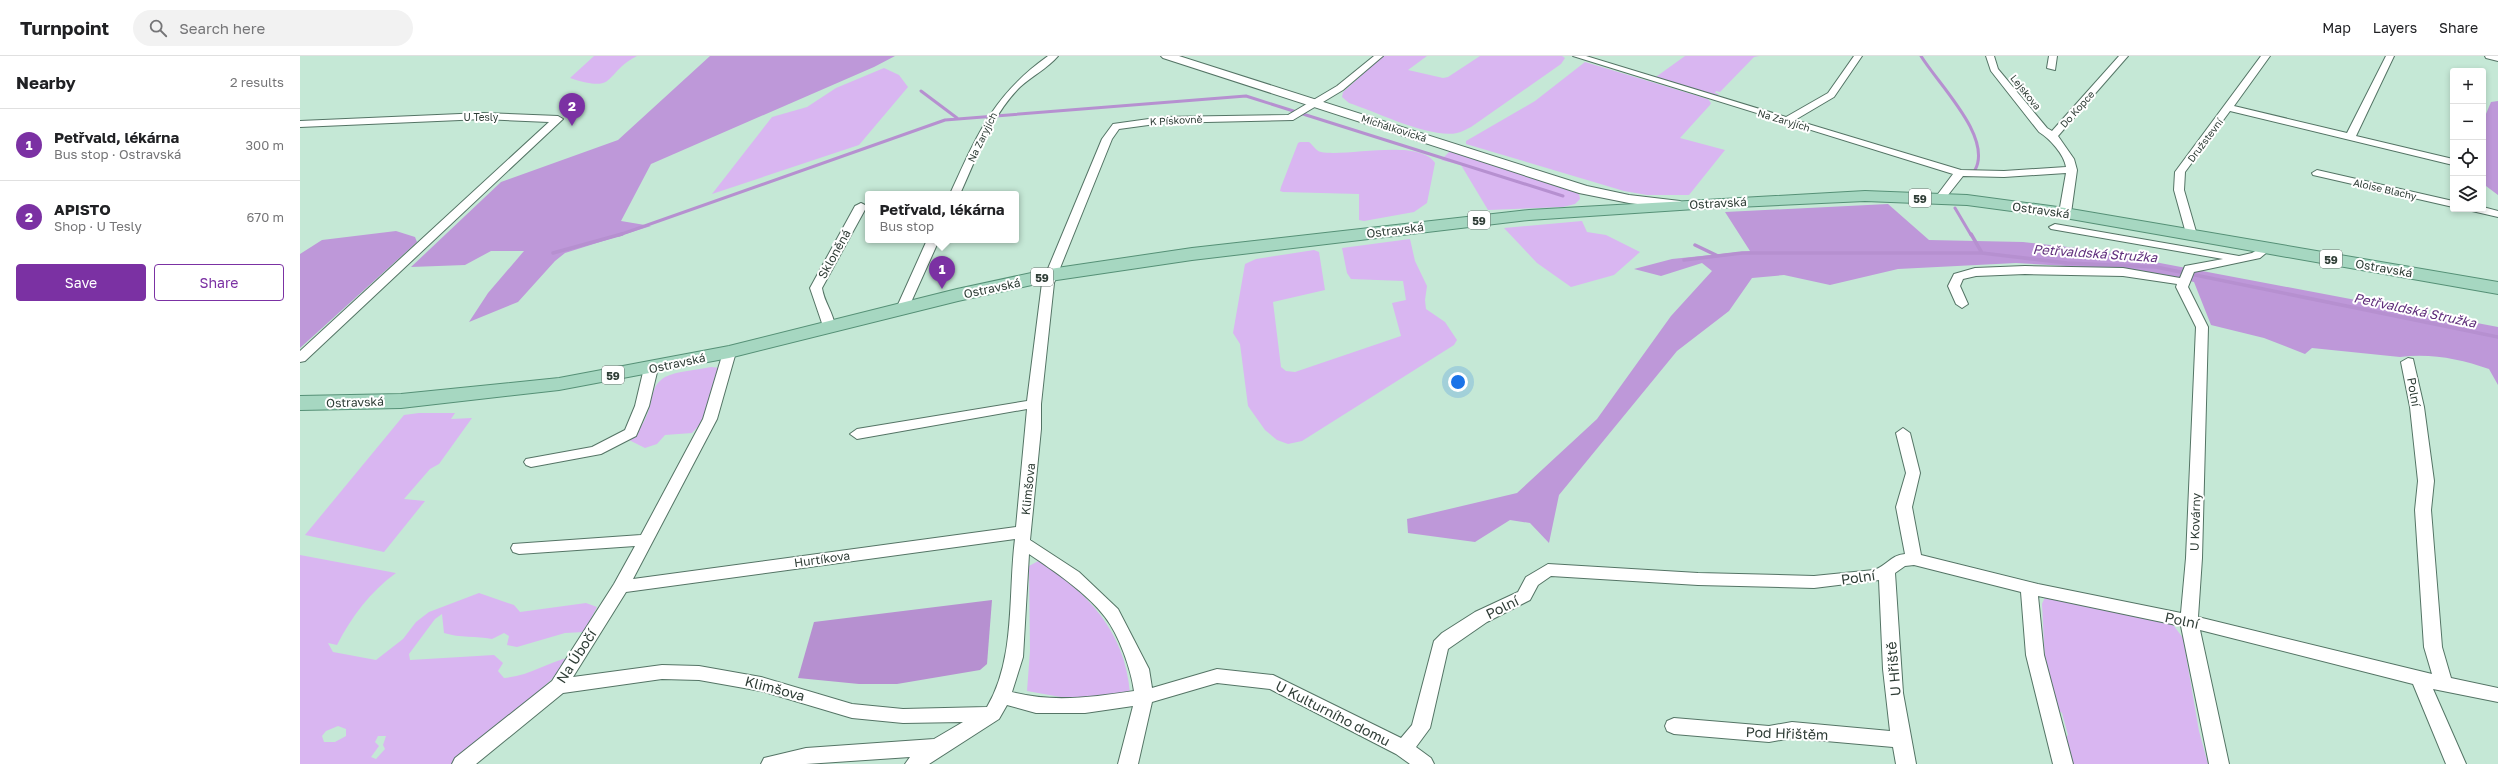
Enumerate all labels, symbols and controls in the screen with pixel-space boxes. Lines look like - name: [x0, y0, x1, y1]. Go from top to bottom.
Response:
- search box: [133, 10, 413, 46]
- text: Turnpoint: [20, 16, 109, 39]
- icon: search: [147, 17, 169, 39]
- text: Search here: [179, 19, 265, 37]
- text: Map: [2322, 19, 2351, 36]
- text: Layers: [2373, 19, 2417, 36]
- text: Share: [2439, 19, 2478, 36]
- map controls: [2450, 68, 2486, 212]
- button: +: [2450, 68, 2486, 104]
- text: Nearby: [16, 72, 76, 93]
- street label: Lejskova: [2008, 72, 2044, 112]
- text: 2 results: [230, 74, 284, 90]
- street label: Do Kopce: [2057, 88, 2097, 130]
- pin: 2: [559, 93, 585, 126]
- button: −: [2450, 104, 2486, 140]
- street label: Na Zaryjích: [1756, 106, 1812, 134]
- street label: Na Zaryjích: [965, 110, 999, 164]
- street label: U Tesly: [464, 111, 499, 123]
- street label: Michálkovická: [1360, 112, 1428, 144]
- street label: K Pískovně: [1149, 113, 1203, 127]
- street label: Družstevní: [2185, 115, 2226, 164]
- text: Petřvald, lékárna: [54, 128, 179, 146]
- text: 1: [26, 137, 32, 153]
- text: 300 m: [246, 137, 284, 153]
- button: locate: [2450, 140, 2486, 176]
- text: Bus stop · Ostravská: [54, 146, 181, 162]
- street label: Aloise Blachy: [2352, 176, 2418, 202]
- button: layers: [2450, 176, 2486, 212]
- road number: 59: [1909, 189, 1931, 207]
- popup: [865, 191, 1019, 243]
- street label: Ostravská: [1689, 194, 1747, 212]
- street label: Ostravská: [2011, 199, 2071, 221]
- text: APISTO: [54, 200, 111, 218]
- text: Petřvald, lékárna: [879, 200, 1005, 218]
- text: 2: [25, 209, 33, 225]
- text: 670 m: [246, 209, 284, 225]
- road number: 59: [1468, 211, 1490, 229]
- text: Shop · U Tesly: [54, 218, 142, 234]
- text: Bus stop: [879, 218, 934, 234]
- street label: Ostravská: [1365, 219, 1425, 241]
- street label: Skloněná: [814, 227, 854, 281]
- water label: Petřvaldská Stružka: [2032, 241, 2158, 265]
- road number: 59: [2320, 250, 2342, 268]
- pin: 1: [929, 256, 955, 289]
- street label: Ostravská: [2354, 256, 2414, 280]
- button: Save: [16, 264, 146, 301]
- button: Share: [154, 264, 284, 301]
- road number: 59: [1031, 268, 1053, 286]
- street label: Ostravská: [962, 275, 1022, 301]
- water label: Petřvaldská Stružka: [2352, 289, 2478, 331]
- street label: Ostravská: [647, 350, 707, 376]
- road number: 59: [602, 366, 624, 384]
- your location: [1448, 372, 1468, 392]
- street label: Polní: [2404, 376, 2424, 409]
- street label: Ostravská: [326, 393, 384, 411]
- street label: Klimšova: [1018, 462, 1038, 516]
- street label: U Kovárny: [2186, 492, 2204, 551]
- street label: Hurtíkova: [793, 548, 851, 570]
- street label: Polní: [1840, 566, 1877, 588]
- street label: Polní: [1483, 591, 1522, 622]
- street label: Polní: [2163, 608, 2202, 632]
- street label: Na Úbočí: [552, 625, 600, 686]
- street label: U Hřiště: [1882, 641, 1904, 697]
- street label: Klimšova: [743, 672, 807, 704]
- street label: U Kulturního domu: [1273, 677, 1393, 749]
- street label: Pod Hřištěm: [1745, 723, 1829, 743]

